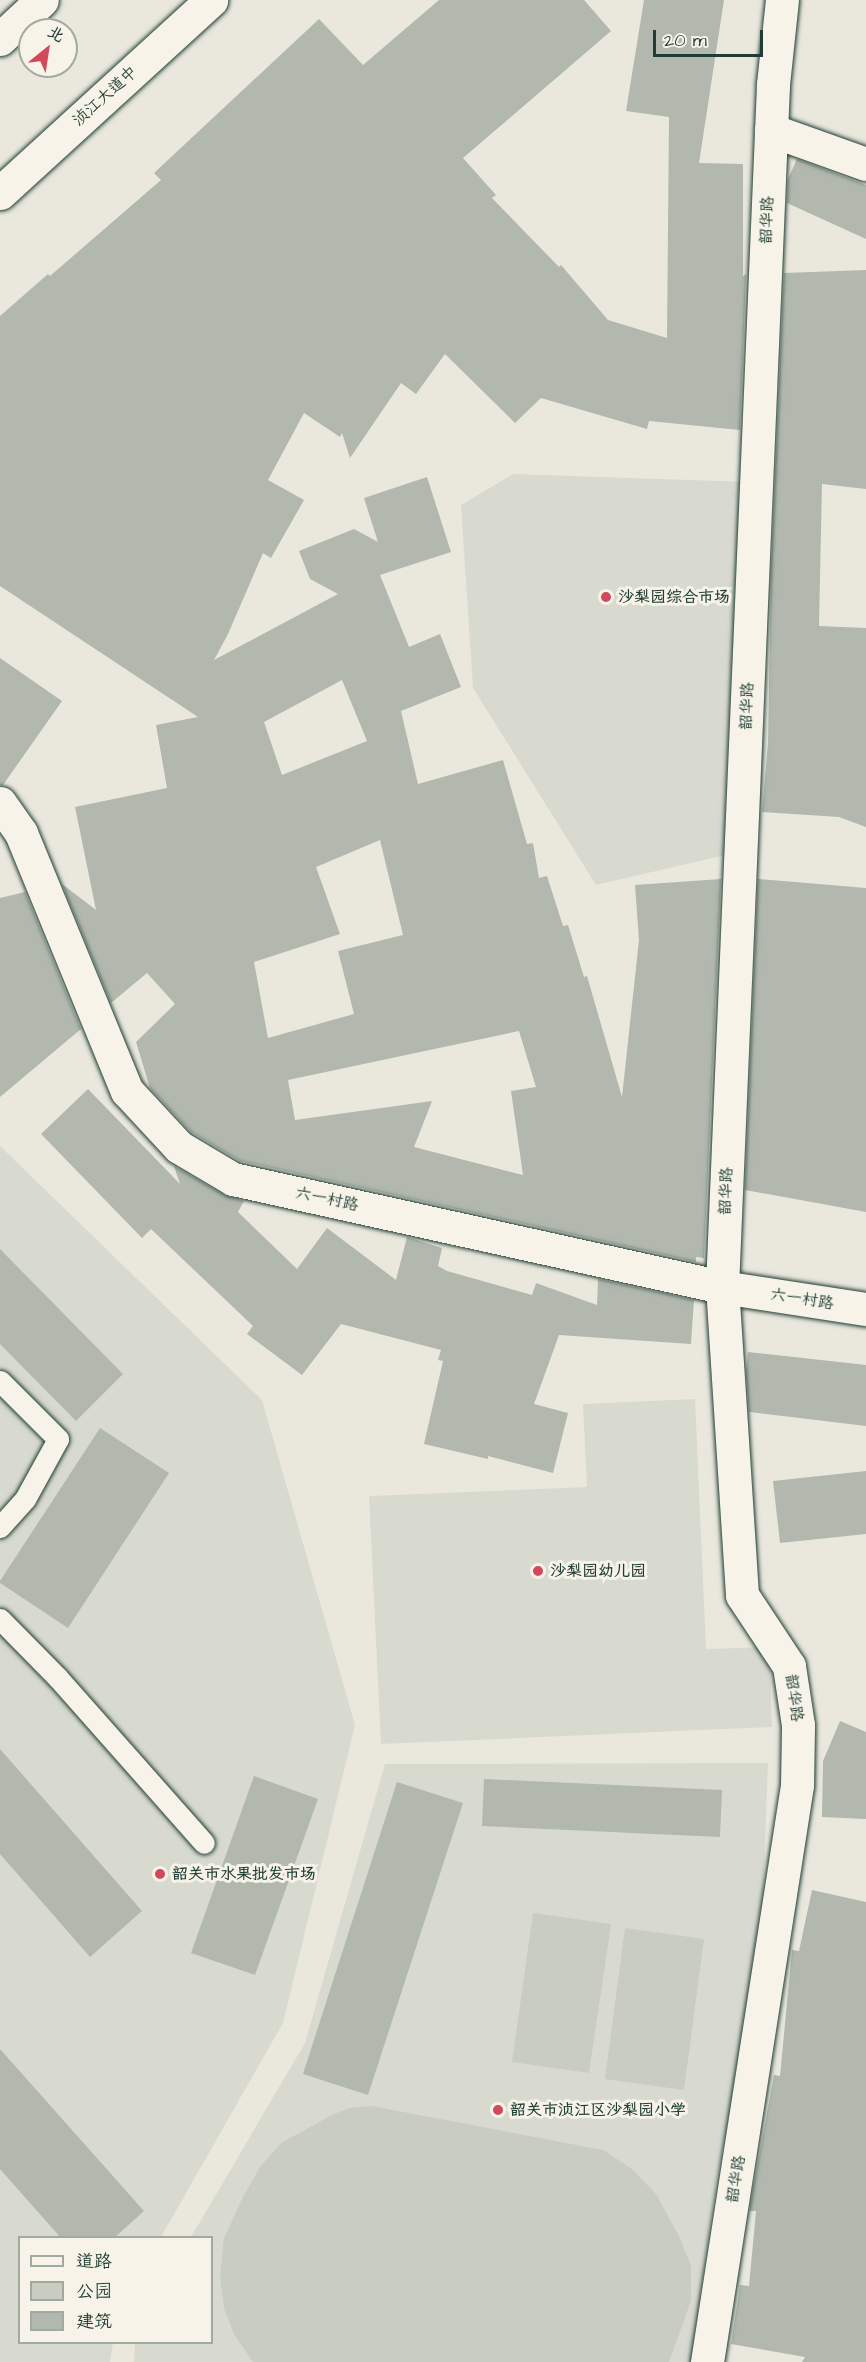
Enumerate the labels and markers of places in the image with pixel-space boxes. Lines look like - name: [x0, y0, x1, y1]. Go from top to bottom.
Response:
- place label: 沙梨园综合市场: [618, 587, 730, 607]
- marker: 沙梨园综合市场: [599, 590, 613, 604]
- place label: 沙梨园幼儿园: [550, 1561, 646, 1581]
- marker: 沙梨园幼儿园: [531, 1564, 545, 1578]
- place label: 韶关市水果批发市场: [172, 1864, 316, 1884]
- marker: 韶关市水果批发市场: [153, 1867, 167, 1881]
- place label: 韶关市浈江区沙梨园小学: [510, 2100, 686, 2120]
- marker: 韶关市浈江区沙梨园小学: [491, 2103, 505, 2117]

